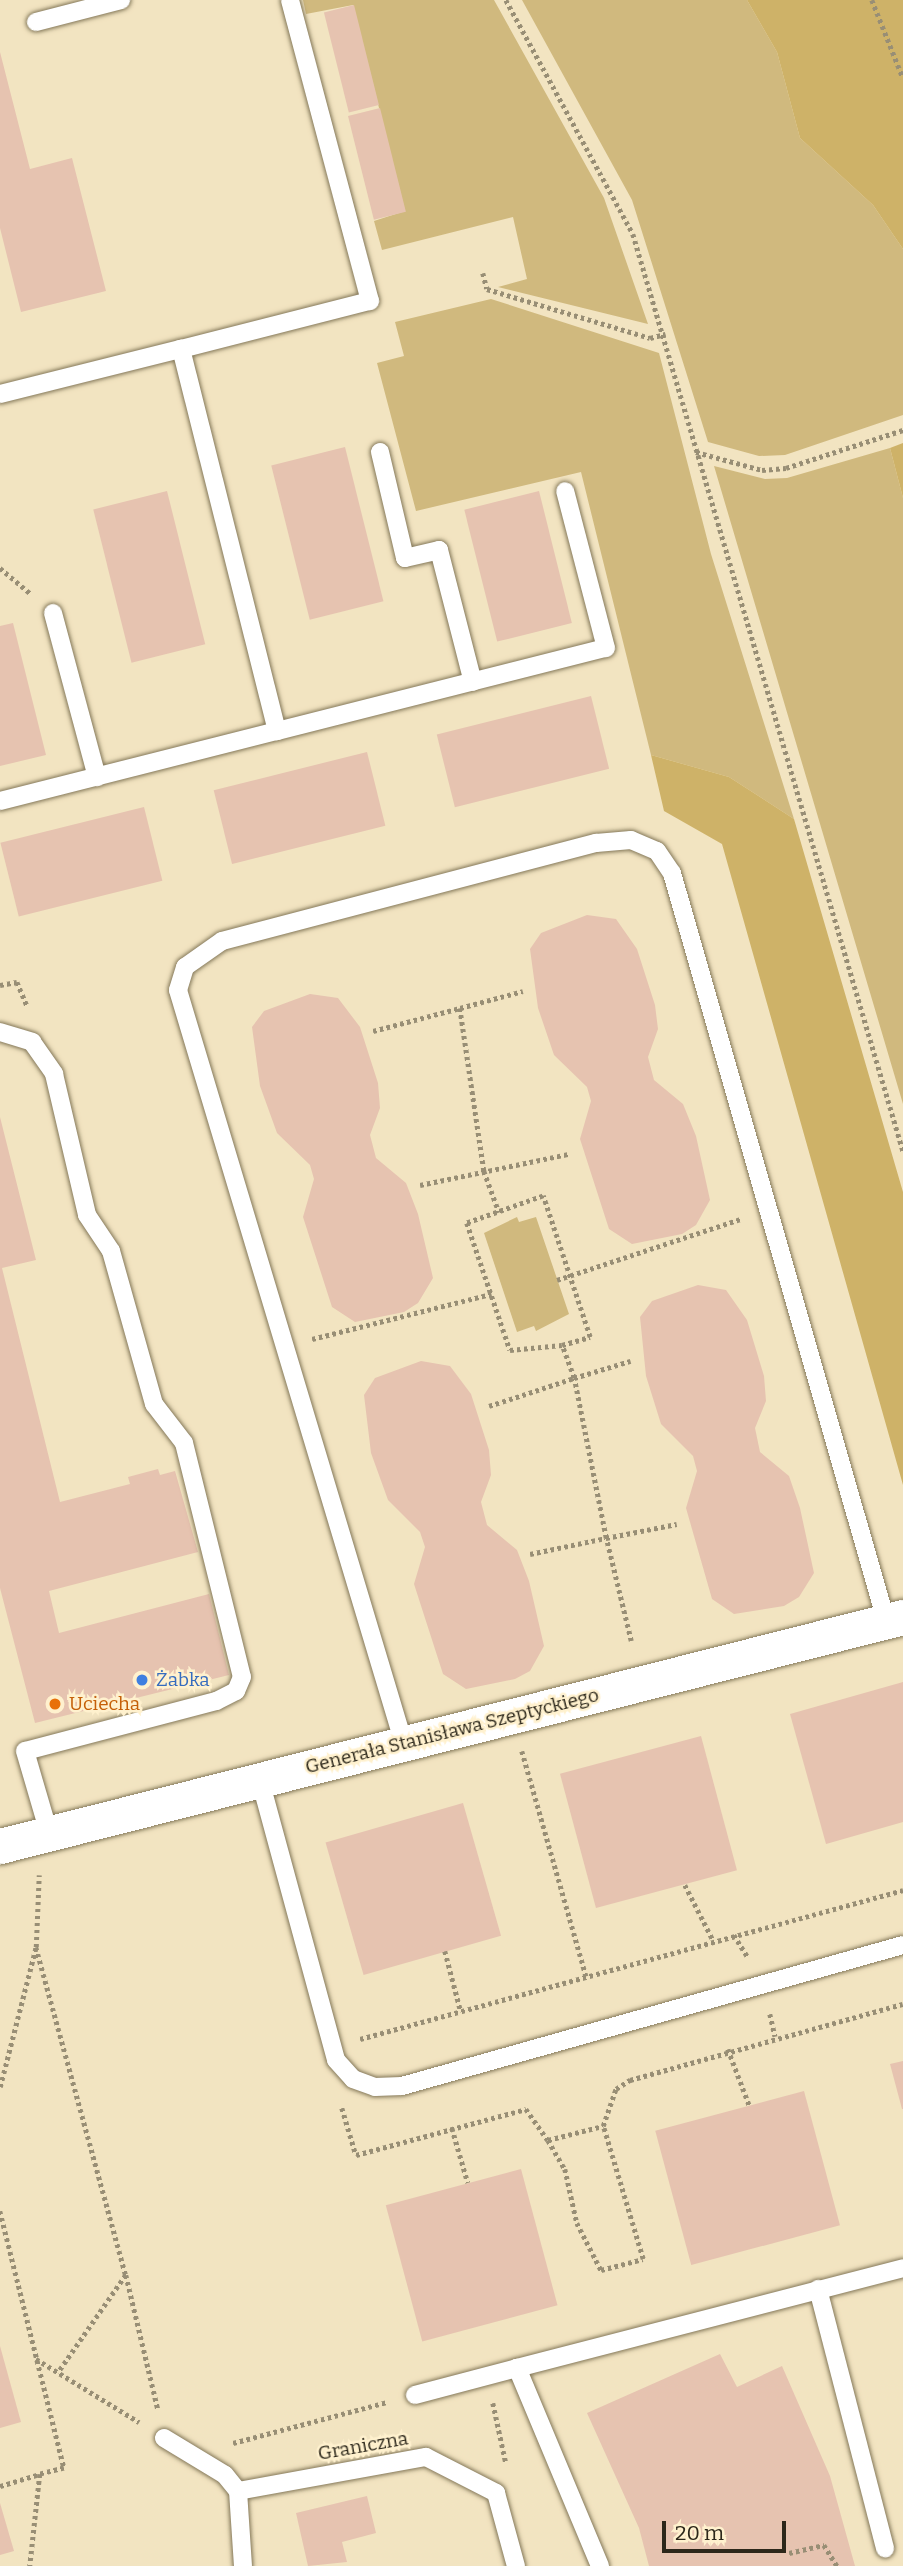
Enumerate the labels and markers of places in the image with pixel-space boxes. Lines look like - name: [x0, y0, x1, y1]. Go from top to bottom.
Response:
- place label: Żabka: [156, 1669, 210, 1691]
- marker: Żabka: [134, 1672, 150, 1688]
- place label: Uciecha: [69, 1693, 140, 1715]
- marker: Uciecha: [47, 1696, 63, 1712]

